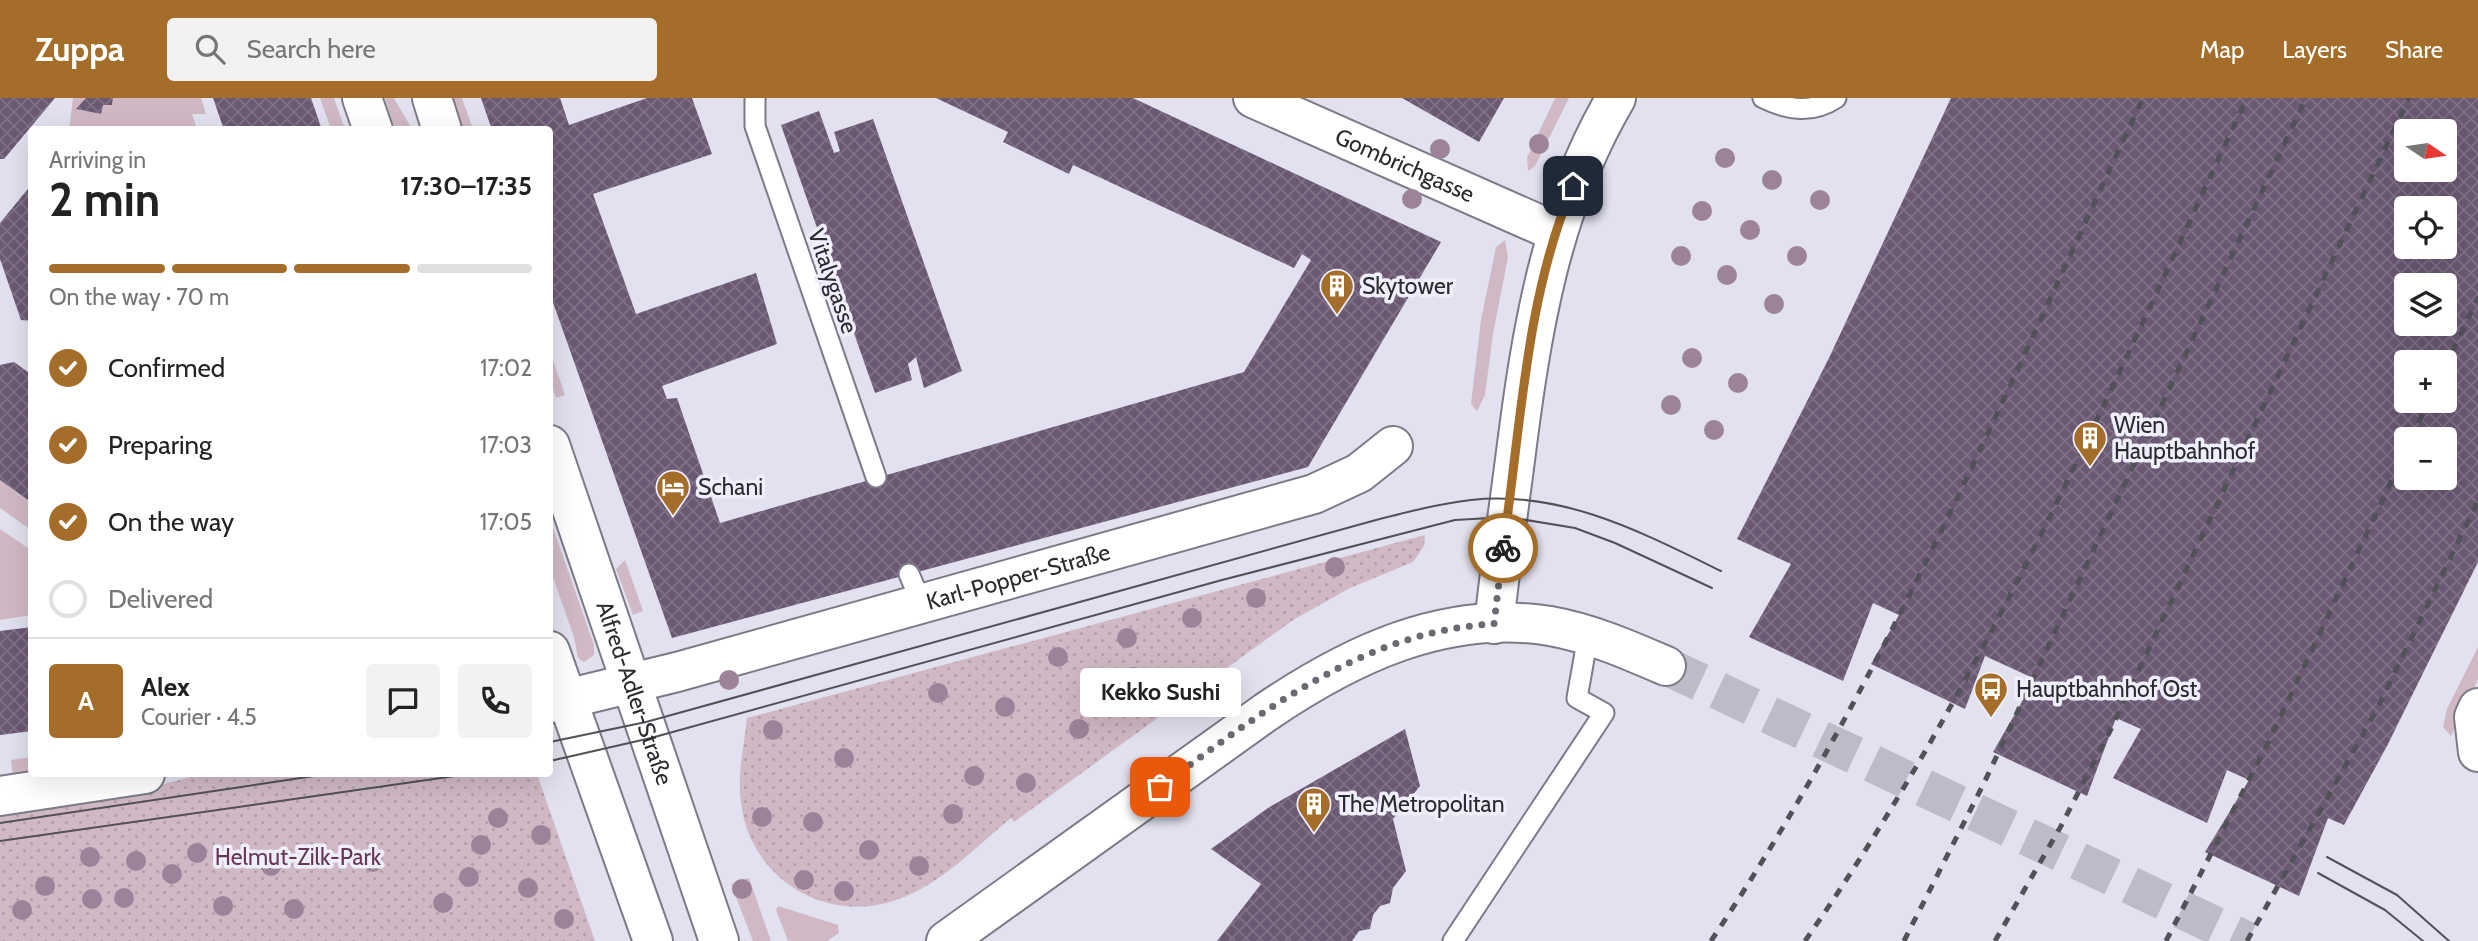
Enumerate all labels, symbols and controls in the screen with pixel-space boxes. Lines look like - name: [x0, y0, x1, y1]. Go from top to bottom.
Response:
- search box: [167, 18, 657, 81]
- text: Zuppa: [35, 29, 125, 69]
- icon: search: [191, 30, 229, 68]
- text: Search here: [247, 33, 376, 65]
- text: Map: [2200, 35, 2244, 64]
- text: Layers: [2282, 35, 2347, 64]
- text: Share: [2385, 35, 2443, 64]
- north arrow: [2394, 119, 2457, 182]
- map controls: [2394, 119, 2457, 490]
- street label: Gombrichgasse: [1331, 122, 1479, 208]
- text: Arriving in: [49, 146, 146, 174]
- pin: [1543, 156, 1603, 216]
- icon: home: [1554, 167, 1592, 205]
- text: 17:30–17:35: [400, 170, 532, 202]
- text: 2 min: [49, 172, 160, 228]
- button: locate: [2394, 196, 2457, 259]
- street label: Vitalygasse: [802, 225, 864, 337]
- building icon: Skytower: [1318, 267, 1356, 316]
- place label: Skytower: [1362, 272, 1454, 300]
- button: layers: [2394, 273, 2457, 336]
- text: On the way · 70 m: [49, 283, 229, 311]
- icon: check: [49, 349, 87, 387]
- button: +: [2394, 350, 2457, 413]
- text: Confirmed: [108, 352, 225, 384]
- text: 17:02: [480, 354, 532, 382]
- place label: Wien Hauptbahnhof: [2114, 411, 2256, 465]
- building icon: Wien Hauptbahnhof: [2071, 419, 2109, 468]
- icon: check: [49, 426, 87, 464]
- button: −: [2394, 427, 2457, 490]
- text: Preparing: [108, 429, 212, 461]
- text: 17:03: [480, 431, 532, 459]
- hotel icon: Schani: [654, 468, 692, 517]
- place label: Schani: [698, 473, 763, 501]
- icon: check: [49, 503, 87, 541]
- text: On the way: [108, 506, 234, 538]
- text: 17:05: [480, 508, 532, 536]
- courier: [1468, 513, 1538, 583]
- icon: bike: [1484, 529, 1522, 567]
- street label: Karl-Popper-Straße: [923, 538, 1114, 616]
- text: Delivered: [108, 583, 213, 615]
- street label: Alfred-Adler-Straße: [590, 597, 679, 789]
- button: chat: [366, 664, 440, 738]
- button: phone: [458, 664, 532, 738]
- callout: Kekko Sushi: [1080, 668, 1240, 717]
- bus stop icon: Hauptbahnhof Ost: [1972, 670, 2010, 719]
- text: Alex: [141, 671, 190, 703]
- place label: Hauptbahnhof Ost: [2016, 675, 2198, 703]
- text: Kekko Sushi: [1101, 678, 1220, 706]
- text: A: [78, 685, 94, 717]
- text: Courier · 4.5: [141, 703, 257, 731]
- pin: [1130, 757, 1190, 817]
- icon: bag: [1141, 768, 1179, 806]
- building icon: The Metropolitan: [1295, 785, 1333, 834]
- place label: The Metropolitan: [1338, 790, 1505, 818]
- park label: Helmut-Zilk-Park: [215, 843, 382, 871]

